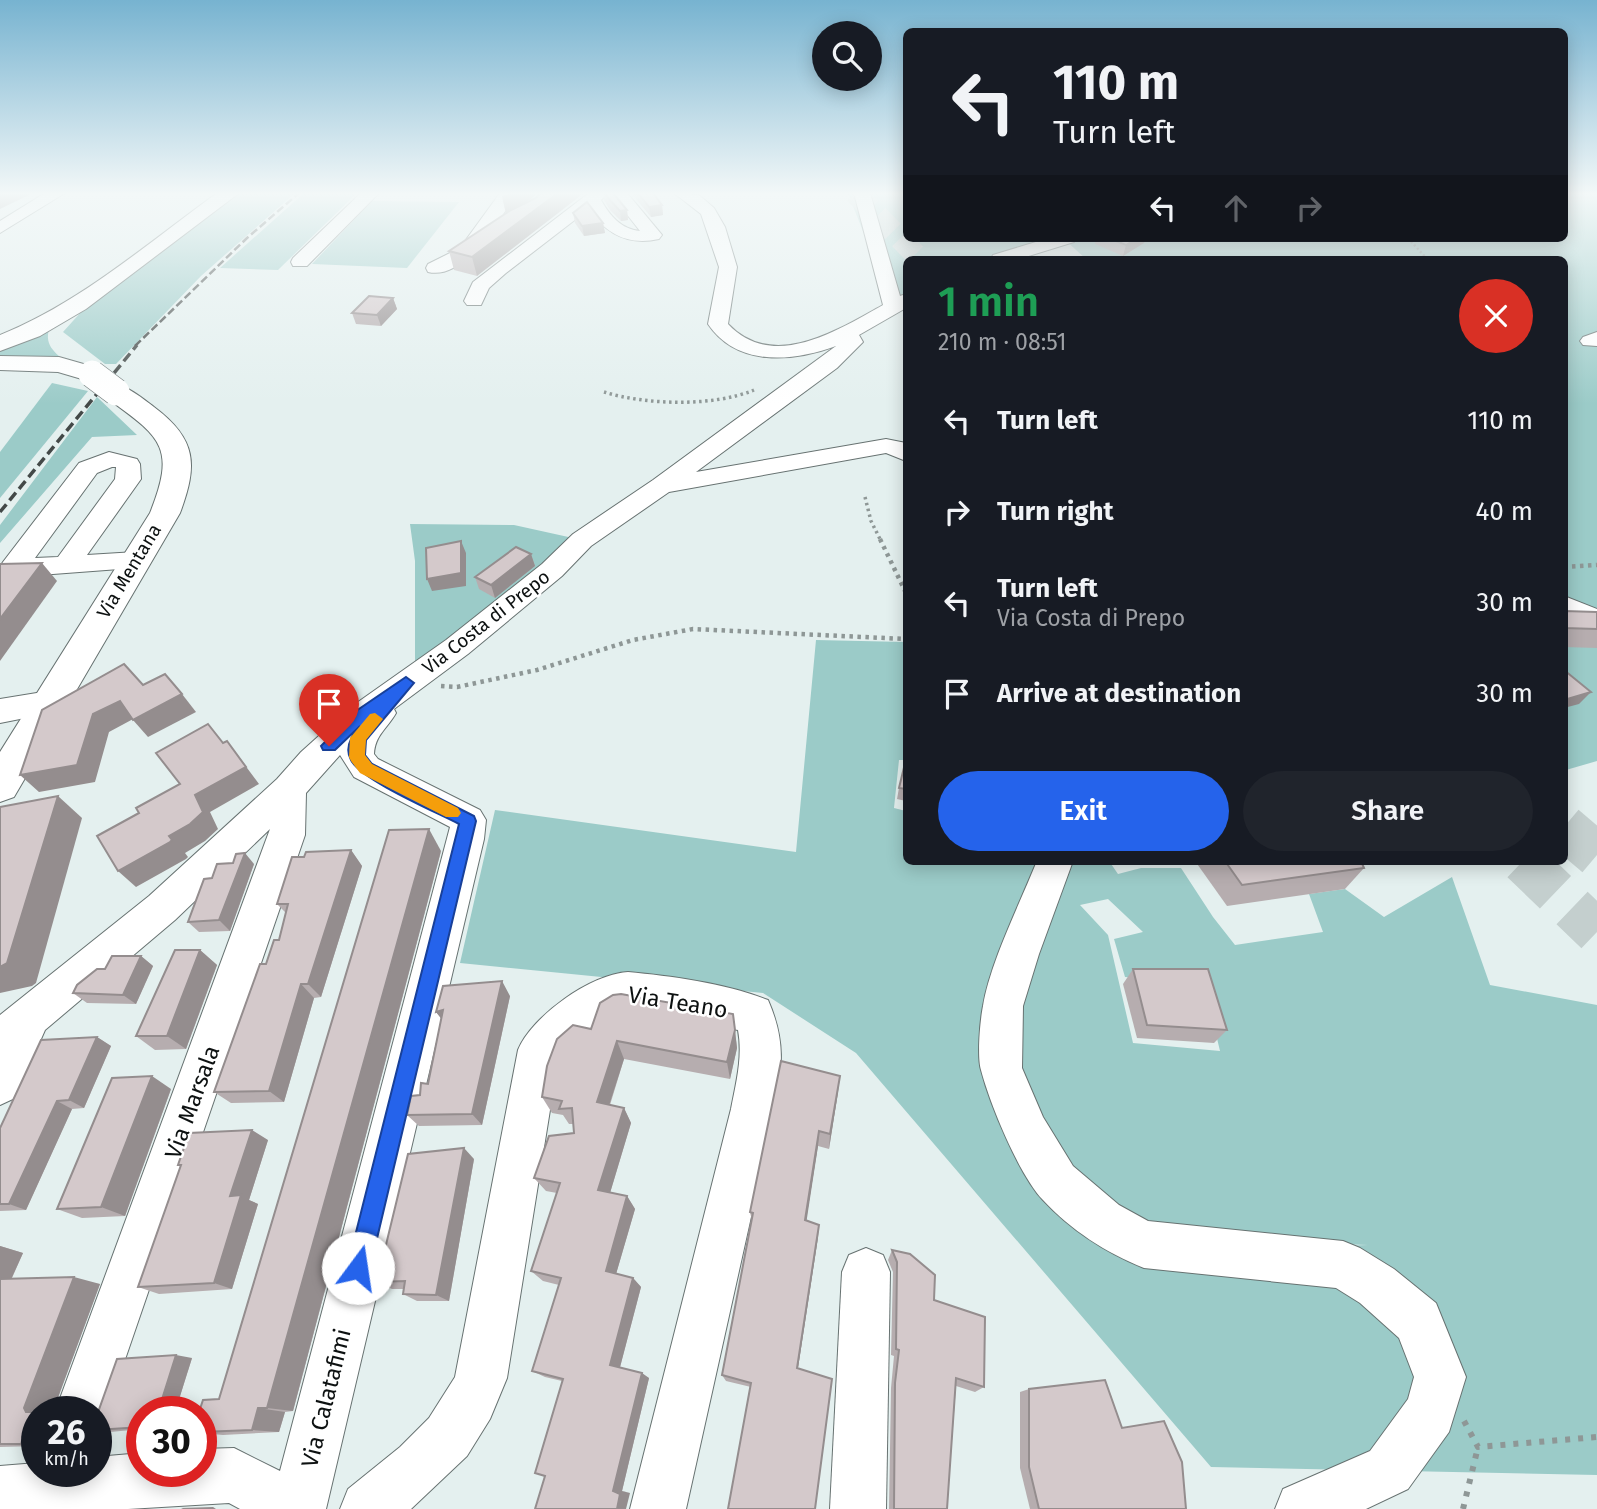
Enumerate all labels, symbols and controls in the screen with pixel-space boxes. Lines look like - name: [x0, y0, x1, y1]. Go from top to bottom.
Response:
- map controls: [812, 21, 882, 91]
- button: search: [812, 21, 882, 91]
- text: 110 m: [1053, 53, 1179, 112]
- icon: left: [938, 56, 1029, 147]
- text: Turn left: [1053, 113, 1175, 151]
- icon: left: [1144, 189, 1182, 227]
- icon: ahead: [1217, 189, 1255, 227]
- icon: right: [1290, 189, 1328, 227]
- text: 1 min: [938, 277, 1039, 327]
- button: close: [1459, 279, 1533, 353]
- text: 210 m · 08:51: [938, 328, 1067, 356]
- icon: left: [938, 402, 976, 440]
- text: Turn left: [997, 405, 1098, 436]
- text: 110 m: [1467, 405, 1533, 436]
- icon: right: [938, 493, 976, 531]
- text: Turn right: [997, 496, 1114, 527]
- text: 40 m: [1475, 496, 1533, 527]
- street label: Via Mentana: [92, 520, 166, 622]
- street label: Via Costa di Prepo: [418, 565, 554, 679]
- text: Turn left: [997, 573, 1098, 604]
- icon: left: [938, 584, 976, 622]
- text: 30 m: [1476, 587, 1533, 618]
- text: Via Costa di Prepo: [997, 604, 1185, 632]
- pin: [299, 674, 359, 746]
- icon: arrive: [938, 675, 976, 713]
- text: Arrive at destination: [997, 678, 1241, 709]
- text: 30 m: [1476, 678, 1533, 709]
- icon: arrive: [310, 685, 348, 723]
- button: Exit: [938, 771, 1229, 851]
- button: Share: [1243, 771, 1533, 851]
- street label: Via Teano: [626, 980, 730, 1024]
- street label: Via Marsala: [159, 1041, 225, 1163]
- position arrow: [321, 1231, 395, 1305]
- street label: Via Calatafimi: [295, 1326, 357, 1470]
- speed limit sign: 30: [126, 1396, 217, 1487]
- text: 26: [48, 1411, 85, 1453]
- text: km/h: [44, 1448, 89, 1470]

